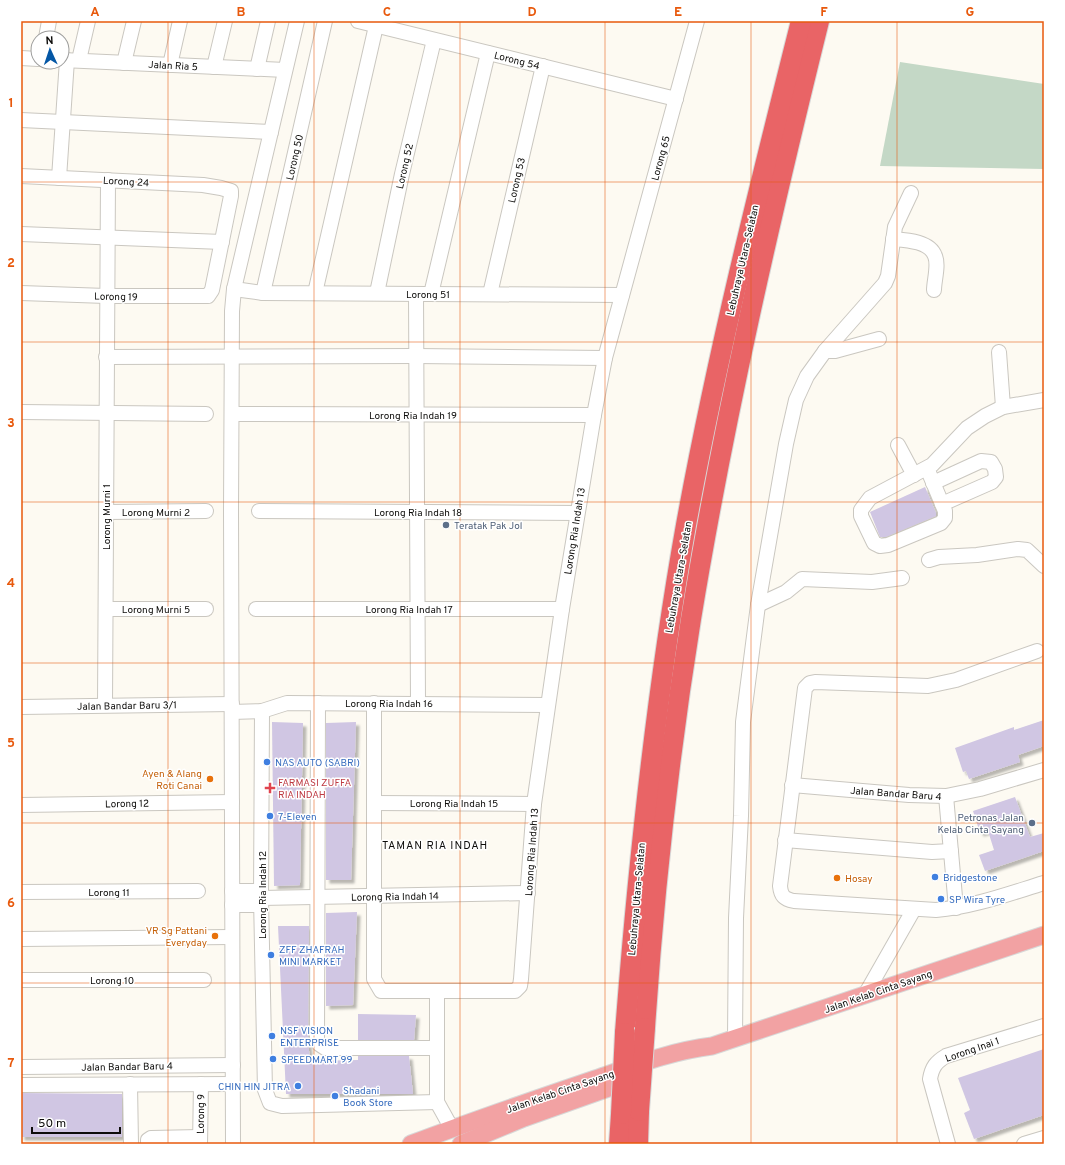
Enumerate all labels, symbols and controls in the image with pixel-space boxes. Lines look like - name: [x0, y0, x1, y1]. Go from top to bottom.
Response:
- text: A: [90, 5, 100, 21]
- text: B: [237, 5, 246, 21]
- text: C: [383, 5, 391, 21]
- text: D: [527, 5, 537, 21]
- text: E: [674, 5, 682, 21]
- text: F: [820, 5, 828, 21]
- text: G: [966, 5, 975, 21]
- north arrow: [30, 30, 70, 70]
- text: N: [45, 34, 54, 48]
- street label: Lorong 54: [492, 50, 541, 73]
- street label: Jalan Ria 5: [148, 59, 198, 74]
- text: 1: [8, 96, 14, 112]
- street label: Lorong 50: [284, 133, 307, 182]
- street label: Lorong 65: [649, 134, 674, 182]
- street label: Lorong 52: [394, 142, 417, 190]
- street label: Lorong 53: [506, 156, 529, 204]
- street label: Lorong 24: [102, 175, 149, 190]
- street label: Lebuhraya Utara–Selatan: [724, 204, 763, 317]
- text: 2: [7, 256, 15, 272]
- street label: Lorong 51: [406, 289, 450, 302]
- street label: Lorong 19: [94, 291, 138, 304]
- street label: Lorong Ria Indah 19: [369, 410, 457, 423]
- text: 3: [7, 416, 15, 432]
- street label: Lorong Murni 1: [101, 484, 114, 550]
- street label: Lorong Ria Indah 13: [562, 487, 589, 576]
- street label: Lorong Murni 2: [122, 507, 190, 520]
- street label: Lorong Ria Indah 18: [374, 507, 462, 520]
- marker: Teratak Pak Jol: [441, 520, 451, 530]
- place label: Teratak Pak Jol: [454, 520, 523, 533]
- street label: Lebuhraya Utara–Selatan: [663, 520, 696, 634]
- text: 4: [7, 576, 15, 592]
- street label: Lorong Murni 5: [122, 604, 190, 617]
- street label: Lorong Ria Indah 17: [365, 604, 453, 617]
- street label: Lorong Ria Indah 16: [345, 698, 433, 711]
- street label: Jalan Bandar Baru 3/1: [77, 699, 177, 714]
- text: 5: [7, 736, 15, 752]
- marker: NAS AUTO (SABRI): [262, 757, 272, 767]
- place label: NAS AUTO (SABRI): [275, 757, 360, 770]
- place label: Ayen & Alang Roti Canai: [142, 768, 202, 793]
- marker: Ayen & Alang Roti Canai: [205, 774, 215, 784]
- place label: FARMASI ZUFFA RIA INDAH: [278, 777, 351, 802]
- marker: FARMASI ZUFFA RIA INDAH: [265, 783, 275, 793]
- street label: Jalan Bandar Baru 4: [850, 785, 942, 804]
- street label: Lorong 12: [105, 798, 149, 811]
- street label: Lorong Ria Indah 15: [410, 798, 498, 811]
- street label: Lorong Ria Indah 13: [523, 808, 542, 896]
- marker: 7-Eleven: [265, 811, 275, 821]
- place label: 7-Eleven: [278, 811, 317, 824]
- place label: Petronas Jalan Kelab Cinta Sayang: [938, 812, 1024, 837]
- marker: Petronas Jalan Kelab Cinta Sayang: [1027, 818, 1037, 828]
- district label: TAMAN RIA INDAH: [382, 839, 488, 853]
- street label: Lebuhraya Utara–Selatan: [626, 842, 649, 956]
- street label: Lorong Ria Indah 12: [257, 851, 270, 939]
- marker: Bridgestone: [930, 872, 940, 882]
- place label: Bridgestone: [943, 872, 997, 885]
- marker: Hosay: [832, 873, 842, 883]
- place label: Hosay: [845, 873, 873, 886]
- street label: Lorong 11: [88, 887, 130, 900]
- street label: Lorong Ria Indah 14: [351, 890, 439, 905]
- marker: SP Wira Tyre: [936, 894, 946, 904]
- place label: SP Wira Tyre: [949, 894, 1005, 907]
- text: 6: [7, 896, 15, 912]
- place label: VR Sg Pattani Everyday: [146, 925, 207, 950]
- marker: VR Sg Pattani Everyday: [210, 931, 220, 941]
- place label: ZFF ZHAFRAH MINI MARKET: [279, 944, 345, 969]
- marker: ZFF ZHAFRAH MINI MARKET: [266, 950, 276, 960]
- street label: Jalan Kelab Cinta Sayang: [823, 968, 934, 1017]
- street label: Lorong 10: [90, 975, 134, 988]
- place label: NSF VISION ENTERPRISE: [280, 1025, 339, 1050]
- marker: NSF VISION ENTERPRISE: [267, 1031, 277, 1041]
- street label: Lorong Inai 1: [944, 1035, 1001, 1066]
- marker: SPEEDMART 99: [268, 1054, 278, 1064]
- place label: SPEEDMART 99: [281, 1054, 353, 1067]
- text: 7: [8, 1056, 15, 1072]
- street label: Jalan Bandar Baru 4: [81, 1060, 173, 1075]
- street label: Jalan Kelab Cinta Sayang: [505, 1068, 616, 1117]
- place label: CHIN HIN JITRA: [218, 1081, 290, 1094]
- marker: CHIN HIN JITRA: [293, 1081, 303, 1091]
- place label: Shadani Book Store: [343, 1085, 393, 1110]
- marker: Shadani Book Store: [330, 1091, 340, 1101]
- street label: Lorong 9: [195, 1094, 208, 1134]
- scale bar: [32, 1109, 120, 1135]
- text: 50 m: [38, 1116, 66, 1132]

